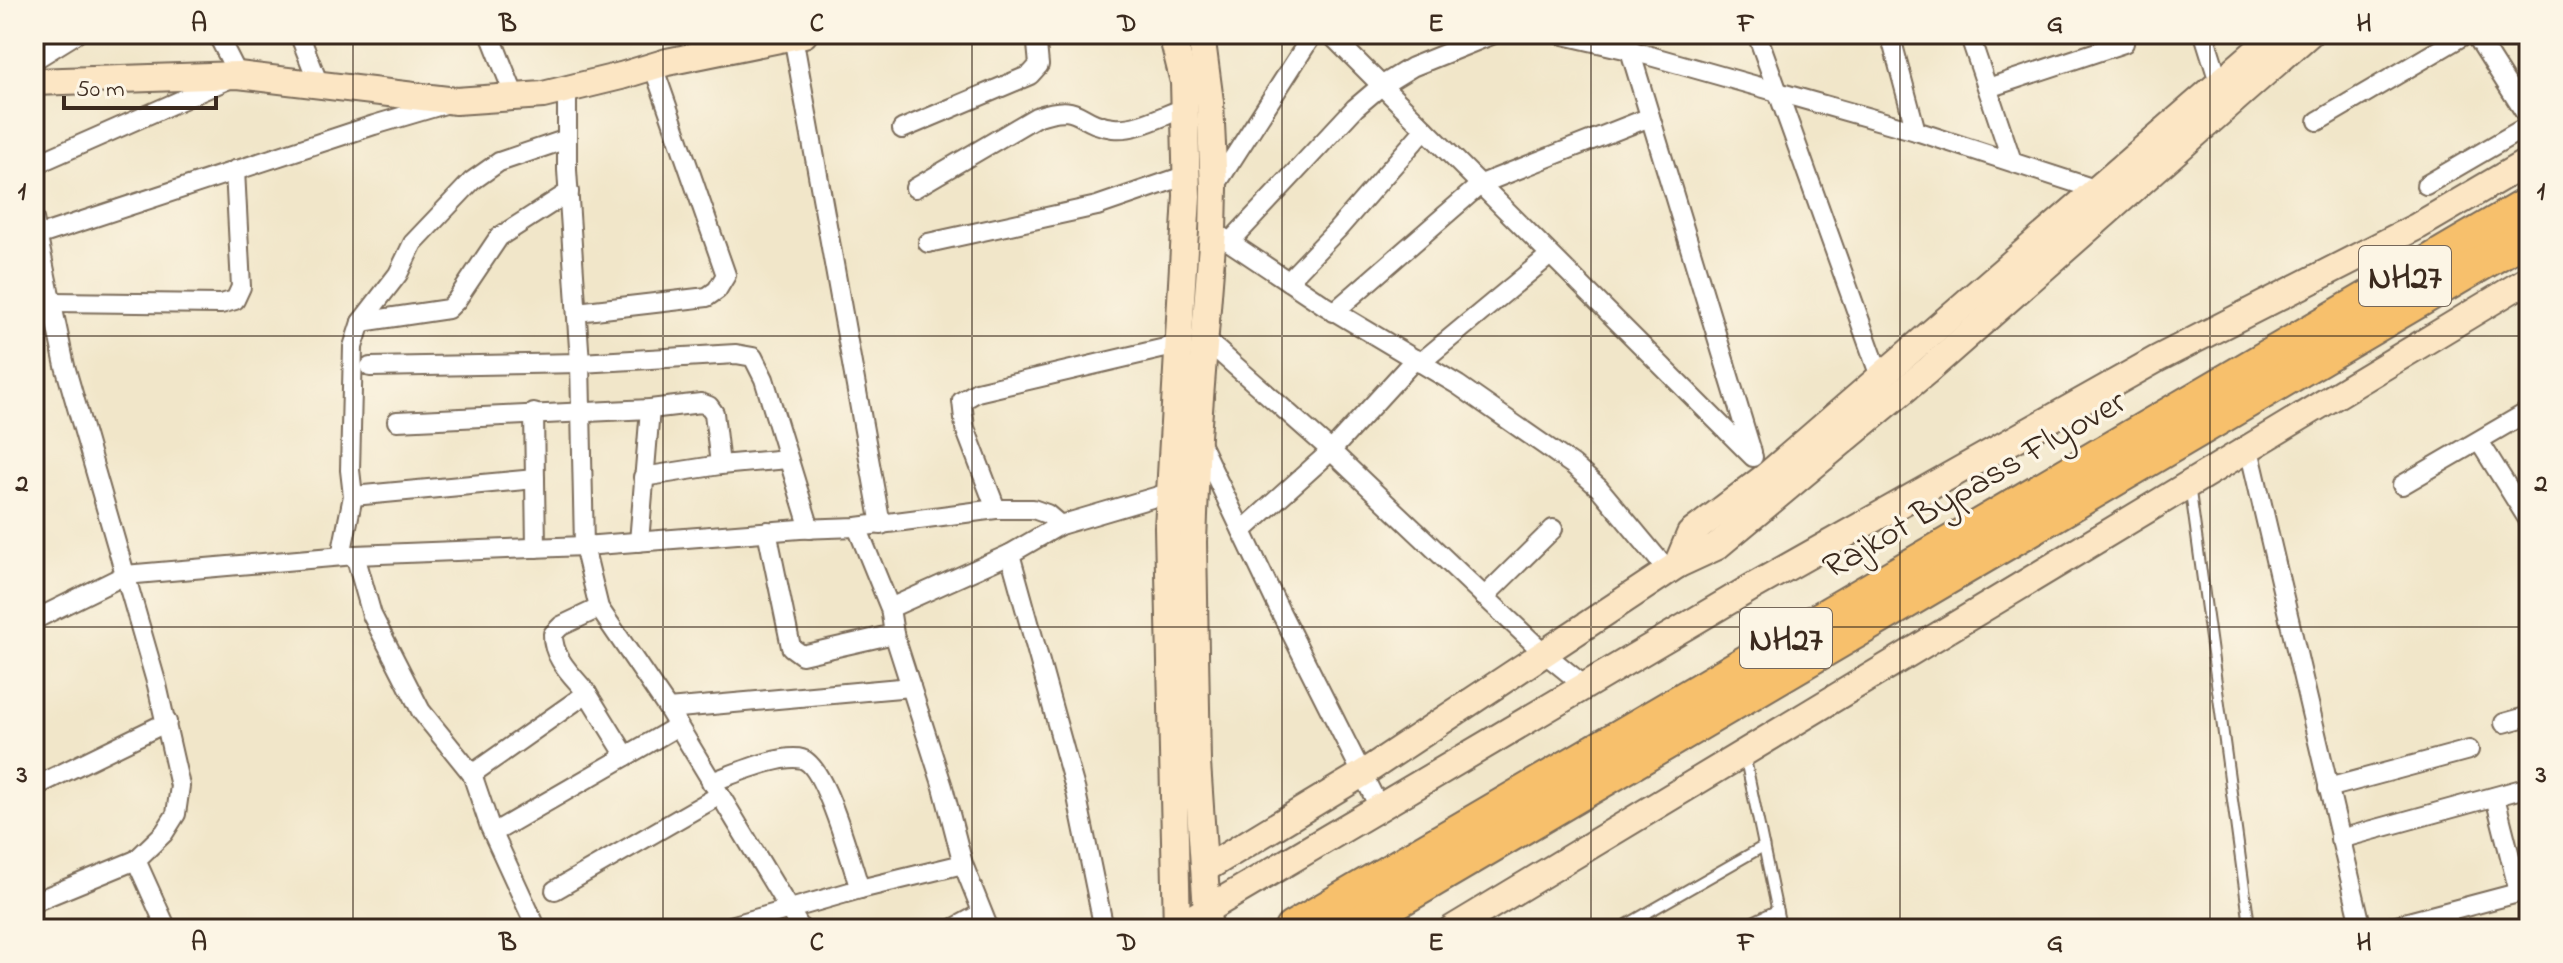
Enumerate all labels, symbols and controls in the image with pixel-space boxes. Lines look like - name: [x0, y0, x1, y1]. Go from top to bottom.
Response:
- text: A: [191, 6, 207, 44]
- text: B: [498, 6, 517, 44]
- text: C: [810, 6, 824, 44]
- text: D: [1116, 6, 1137, 44]
- text: E: [1428, 6, 1444, 44]
- text: F: [1736, 6, 1755, 44]
- text: G: [2047, 6, 2063, 44]
- text: H: [2356, 6, 2372, 44]
- scale bar: [64, 60, 216, 110]
- text: 50 m: [76, 73, 125, 108]
- text: 1: [18, 174, 27, 212]
- text: 1: [2537, 174, 2546, 212]
- road number: NH27: [2359, 246, 2451, 306]
- street label: Rajkot Bypass Flyover: [1814, 377, 2138, 594]
- text: 2: [15, 466, 29, 504]
- text: 2: [2534, 466, 2548, 504]
- road number: NH27: [1740, 608, 1832, 668]
- text: 3: [16, 757, 28, 795]
- text: 3: [2535, 757, 2547, 795]
- text: A: [191, 925, 207, 963]
- text: B: [498, 925, 517, 963]
- text: C: [810, 925, 824, 963]
- text: D: [1116, 925, 1137, 963]
- text: E: [1428, 925, 1444, 963]
- text: F: [1736, 925, 1755, 963]
- text: G: [2047, 925, 2063, 963]
- text: H: [2356, 925, 2372, 963]

